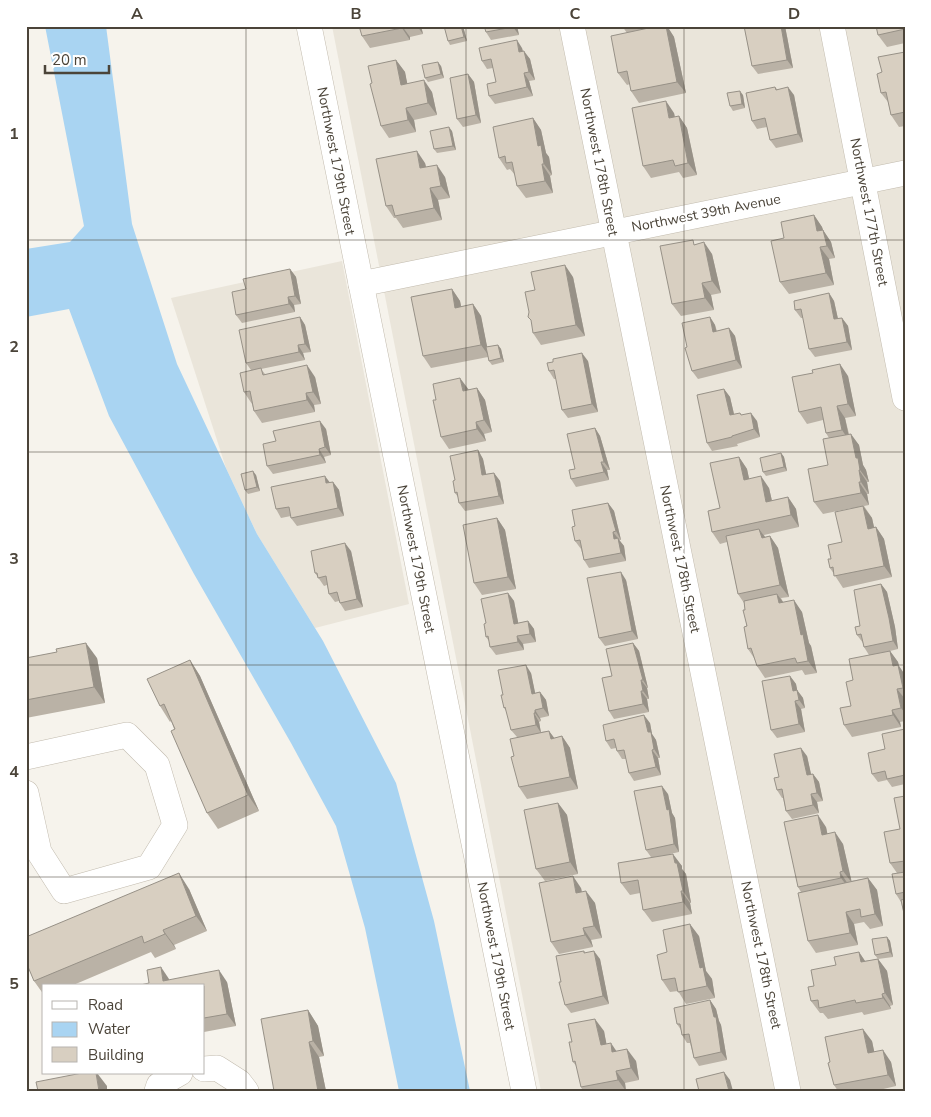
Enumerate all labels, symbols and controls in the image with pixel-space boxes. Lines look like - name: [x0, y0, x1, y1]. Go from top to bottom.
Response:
- text: A: [131, 3, 143, 25]
- text: B: [350, 3, 362, 25]
- text: C: [570, 3, 581, 25]
- text: D: [788, 3, 800, 25]
- scale bar: [45, 42, 109, 74]
- text: 20 m: [52, 50, 87, 70]
- street label: Northwest 179th Street: [312, 85, 360, 237]
- street label: Northwest 178th Street: [575, 86, 623, 238]
- text: 1: [9, 123, 19, 145]
- street label: Northwest 177th Street: [845, 136, 893, 288]
- street label: Northwest 39th Avenue: [630, 189, 782, 237]
- text: 2: [9, 336, 19, 358]
- street label: Northwest 179th Street: [392, 483, 440, 635]
- street label: Northwest 178th Street: [655, 483, 705, 635]
- text: 3: [9, 548, 19, 570]
- text: 4: [9, 761, 19, 783]
- street label: Northwest 178th Street: [736, 879, 786, 1031]
- street label: Northwest 179th Street: [472, 880, 520, 1032]
- text: 5: [9, 973, 19, 995]
- legend: [42, 984, 205, 1074]
- text: Road: [88, 995, 123, 1015]
- text: Water: [88, 1019, 131, 1039]
- text: Building: [88, 1045, 144, 1065]

